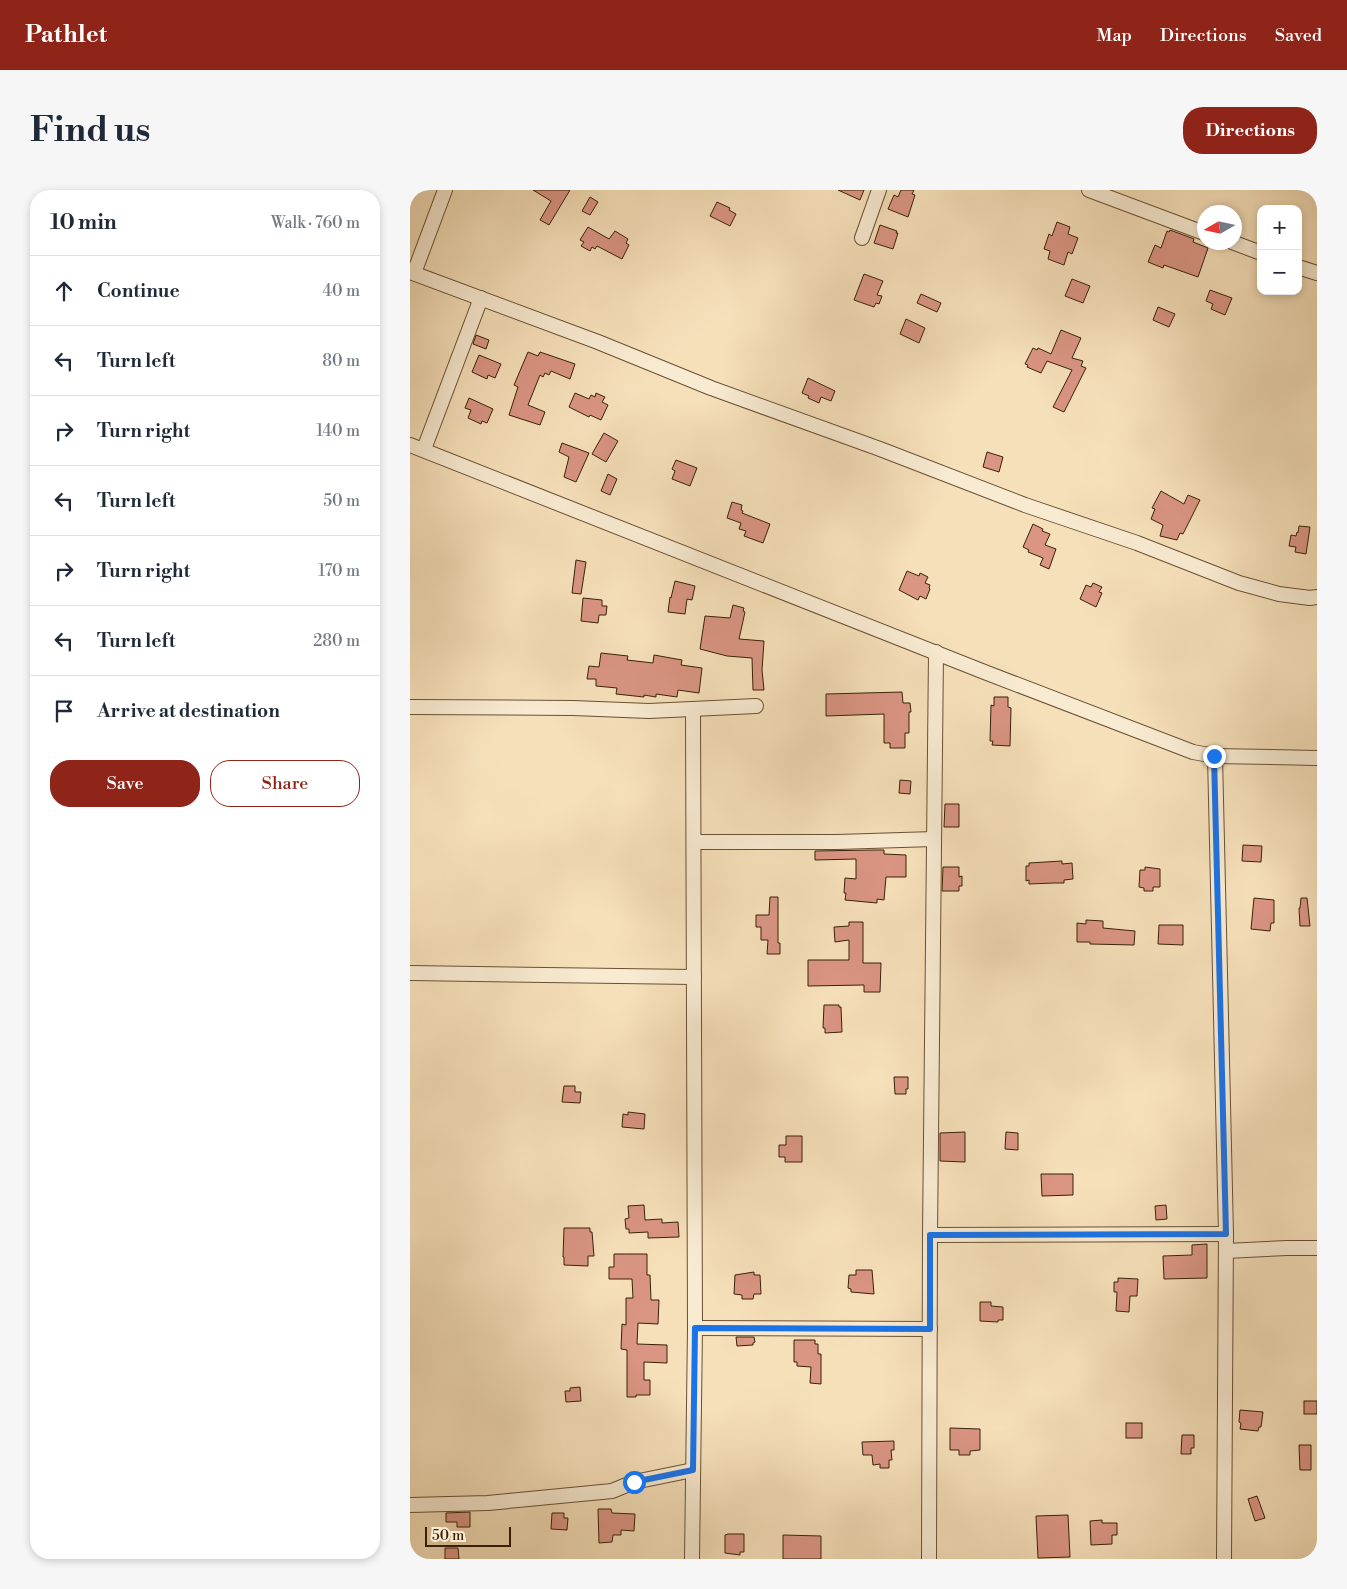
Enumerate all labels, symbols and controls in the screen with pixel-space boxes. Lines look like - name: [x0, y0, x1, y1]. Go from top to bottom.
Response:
- text: Pathlet: [25, 20, 107, 50]
- text: Map: [1096, 24, 1132, 47]
- text: Directions: [1160, 24, 1247, 47]
- text: Saved: [1275, 24, 1322, 47]
- button: Directions: [1183, 107, 1317, 154]
- text: Find us: [30, 109, 150, 152]
- north arrow: [1197, 205, 1242, 250]
- map controls: [1257, 205, 1302, 295]
- button: +: [1257, 205, 1302, 250]
- text: 10 min: [50, 210, 117, 236]
- text: Walk · 760 m: [271, 213, 360, 233]
- button: −: [1257, 250, 1302, 295]
- icon: ahead: [50, 277, 78, 305]
- text: Continue: [97, 279, 180, 303]
- text: 40 m: [323, 281, 360, 301]
- icon: left: [50, 347, 78, 375]
- text: Turn left: [97, 349, 176, 373]
- text: 80 m: [322, 351, 360, 371]
- icon: right: [50, 417, 78, 445]
- text: Turn right: [97, 419, 190, 443]
- text: 140 m: [316, 421, 360, 441]
- icon: left: [50, 487, 78, 515]
- text: Turn left: [97, 489, 176, 513]
- text: 50 m: [323, 491, 360, 511]
- icon: right: [50, 557, 78, 585]
- text: Turn right: [97, 559, 190, 583]
- text: 170 m: [318, 561, 360, 581]
- icon: left: [50, 627, 78, 655]
- text: Turn left: [97, 629, 176, 653]
- text: 280 m: [313, 631, 360, 651]
- icon: arrive: [50, 697, 78, 725]
- text: Arrive at destination: [97, 699, 280, 723]
- route end: [1203, 745, 1226, 768]
- button: Save: [50, 760, 200, 807]
- button: Share: [210, 760, 360, 807]
- route start: [623, 1471, 646, 1494]
- scale bar: [425, 1524, 511, 1547]
- text: 50 m: [432, 1527, 464, 1545]

